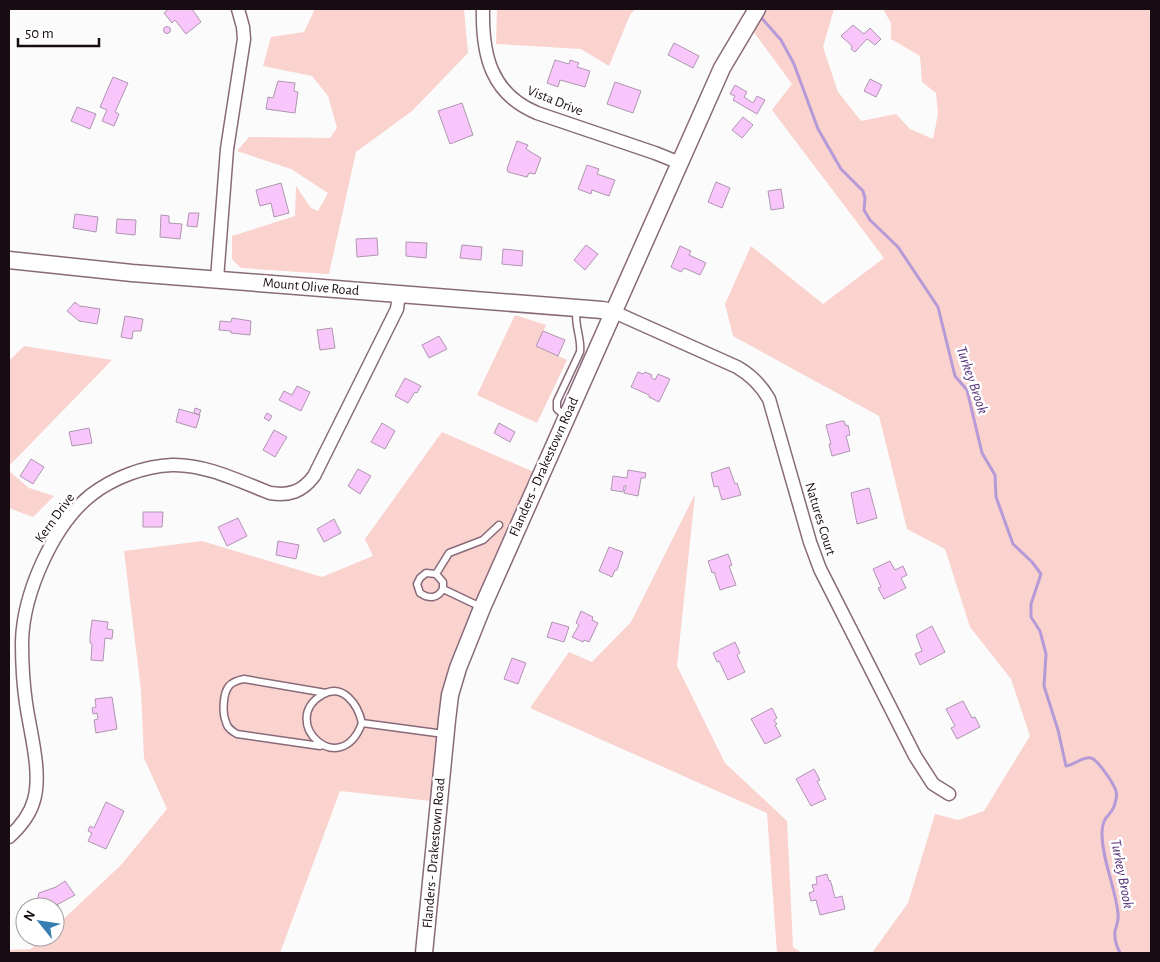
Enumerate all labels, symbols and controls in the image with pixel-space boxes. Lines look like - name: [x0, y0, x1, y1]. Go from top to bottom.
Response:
- scale bar: [18, 15, 99, 47]
- text: 50 m: [25, 26, 54, 41]
- street label: Vista Drive: [525, 83, 585, 119]
- street label: Mount Olive Road: [262, 276, 360, 298]
- water label: Turkey Brook: [953, 344, 991, 416]
- street label: Flanders - Drakestown Road: [507, 395, 581, 539]
- street label: Natures Court: [802, 481, 838, 558]
- street label: Kern Drive: [33, 491, 77, 545]
- street label: Flanders - Drakestown Road: [420, 777, 448, 929]
- water label: Turkey Brook: [1108, 838, 1136, 910]
- north arrow: [15, 897, 65, 947]
- text: N: [21, 908, 38, 924]

